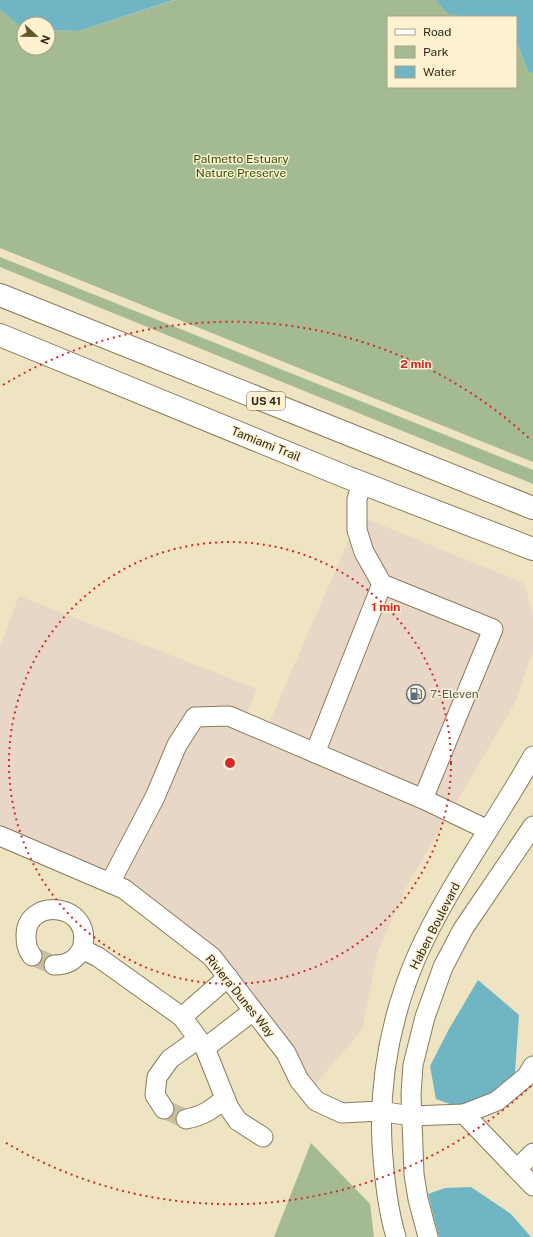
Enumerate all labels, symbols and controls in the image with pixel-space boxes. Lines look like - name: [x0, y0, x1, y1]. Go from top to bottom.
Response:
- north arrow: [16, 16, 56, 56]
- legend: [387, 16, 517, 88]
- text: Road: [423, 25, 451, 39]
- text: N: [38, 34, 52, 46]
- text: Park: [423, 45, 449, 59]
- text: Water: [423, 65, 457, 79]
- park label: Palmetto Estuary Nature Preserve: [193, 152, 289, 180]
- text: 2 min: [400, 357, 432, 371]
- road number: US 41: [247, 392, 285, 410]
- street label: Tamiami Trail: [229, 424, 303, 464]
- text: 1 min: [372, 600, 400, 614]
- fuel station icon: 7-Eleven: [405, 683, 427, 705]
- place label: 7-Eleven: [430, 687, 479, 701]
- centre of rings: [223, 756, 237, 770]
- street label: Haben Boulevard: [407, 880, 463, 972]
- street label: Riviera Dunes Way: [202, 952, 278, 1041]

